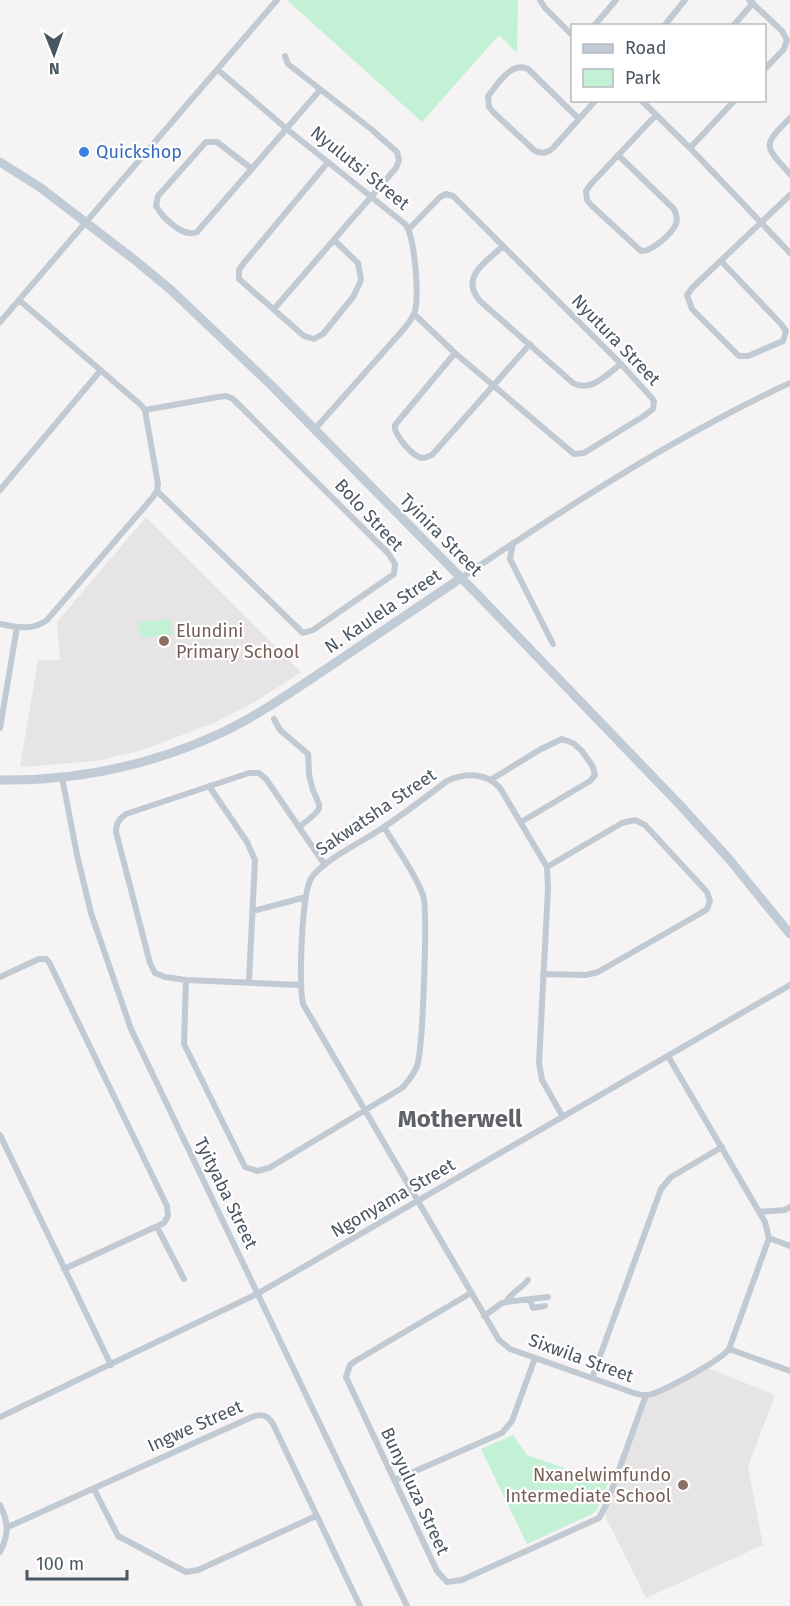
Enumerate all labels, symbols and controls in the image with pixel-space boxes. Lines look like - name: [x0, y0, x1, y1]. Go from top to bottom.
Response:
- north arrow: [24, 24, 84, 84]
- legend: [571, 24, 766, 102]
- text: Road: [625, 37, 667, 59]
- text: N: [49, 59, 60, 78]
- text: Park: [625, 67, 661, 89]
- street label: Nyulutsi Street: [306, 121, 414, 215]
- place label: Quickshop: [96, 141, 182, 163]
- marker: Quickshop: [77, 145, 91, 159]
- street label: Nyutura Street: [567, 290, 665, 391]
- street label: Bolo Street: [330, 474, 408, 556]
- street label: Tyinira Street: [395, 489, 487, 581]
- street label: N. Kaulela Street: [321, 564, 446, 658]
- place label: Elundini Primary School: [176, 620, 299, 663]
- marker: Elundini Primary School: [157, 634, 171, 648]
- street label: Sakwatsha Street: [312, 763, 441, 860]
- district label: Motherwell: [398, 1105, 523, 1133]
- street label: Tyityaba Street: [190, 1134, 263, 1253]
- street label: Ngonyama Street: [327, 1153, 459, 1242]
- street label: Sixwila Street: [525, 1329, 637, 1387]
- street label: Ingwe Street: [144, 1395, 246, 1457]
- street label: Bunyuluza Street: [376, 1424, 454, 1559]
- place label: Nxanelwimfundo Intermediate School: [505, 1464, 671, 1507]
- marker: Nxanelwimfundo Intermediate School: [676, 1478, 690, 1492]
- scale bar: [27, 1543, 128, 1581]
- text: 100 m: [36, 1553, 84, 1575]

